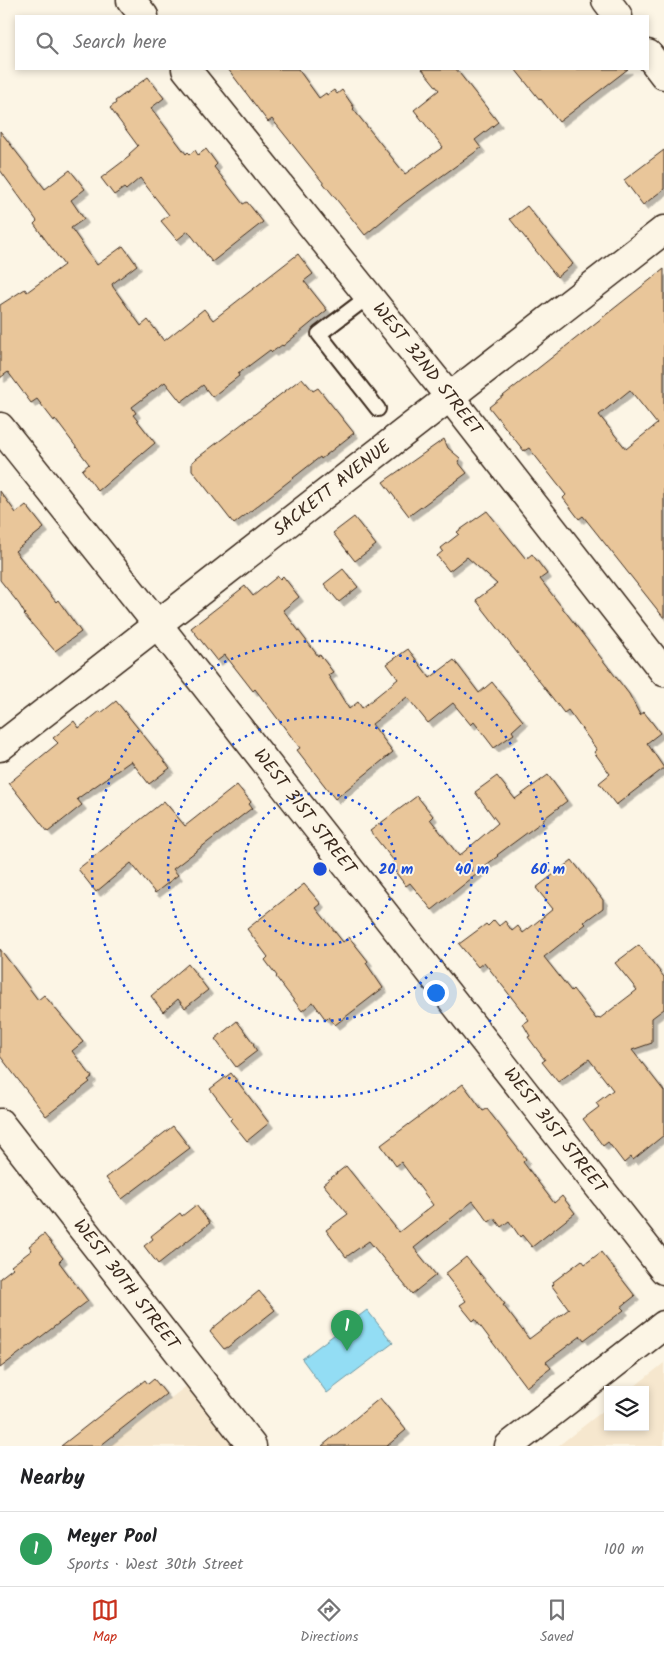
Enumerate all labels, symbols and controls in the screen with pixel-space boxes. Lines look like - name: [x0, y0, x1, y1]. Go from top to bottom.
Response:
- search box: [15, 15, 649, 70]
- text: Search here: [73, 28, 167, 58]
- icon: search: [33, 29, 61, 57]
- street label: WEST 32ND STREET: [365, 296, 490, 443]
- street label: SACKETT AVENUE: [267, 433, 398, 544]
- street label: WEST 31ST STREET: [246, 743, 364, 883]
- text: 20 m: [379, 858, 413, 882]
- text: 40 m: [455, 858, 489, 882]
- text: 60 m: [531, 858, 565, 882]
- centre of rings: [311, 860, 329, 878]
- your location: [423, 980, 449, 1006]
- street label: WEST 31ST STREET: [496, 1061, 614, 1201]
- street label: WEST 30TH STREET: [66, 1213, 187, 1358]
- pin: 1: [331, 1310, 363, 1351]
- map controls: [604, 1386, 649, 1431]
- button: layers: [604, 1386, 649, 1431]
- text: Nearby: [20, 1462, 85, 1495]
- text: Meyer Pool: [67, 1522, 157, 1552]
- text: 1: [34, 1537, 38, 1562]
- text: 100 m: [604, 1537, 644, 1562]
- text: Sports · West 30th Street: [67, 1552, 243, 1577]
- tab: Map: [91, 1596, 119, 1648]
- tab: Directions: [300, 1596, 358, 1648]
- tab: Saved: [540, 1596, 573, 1648]

